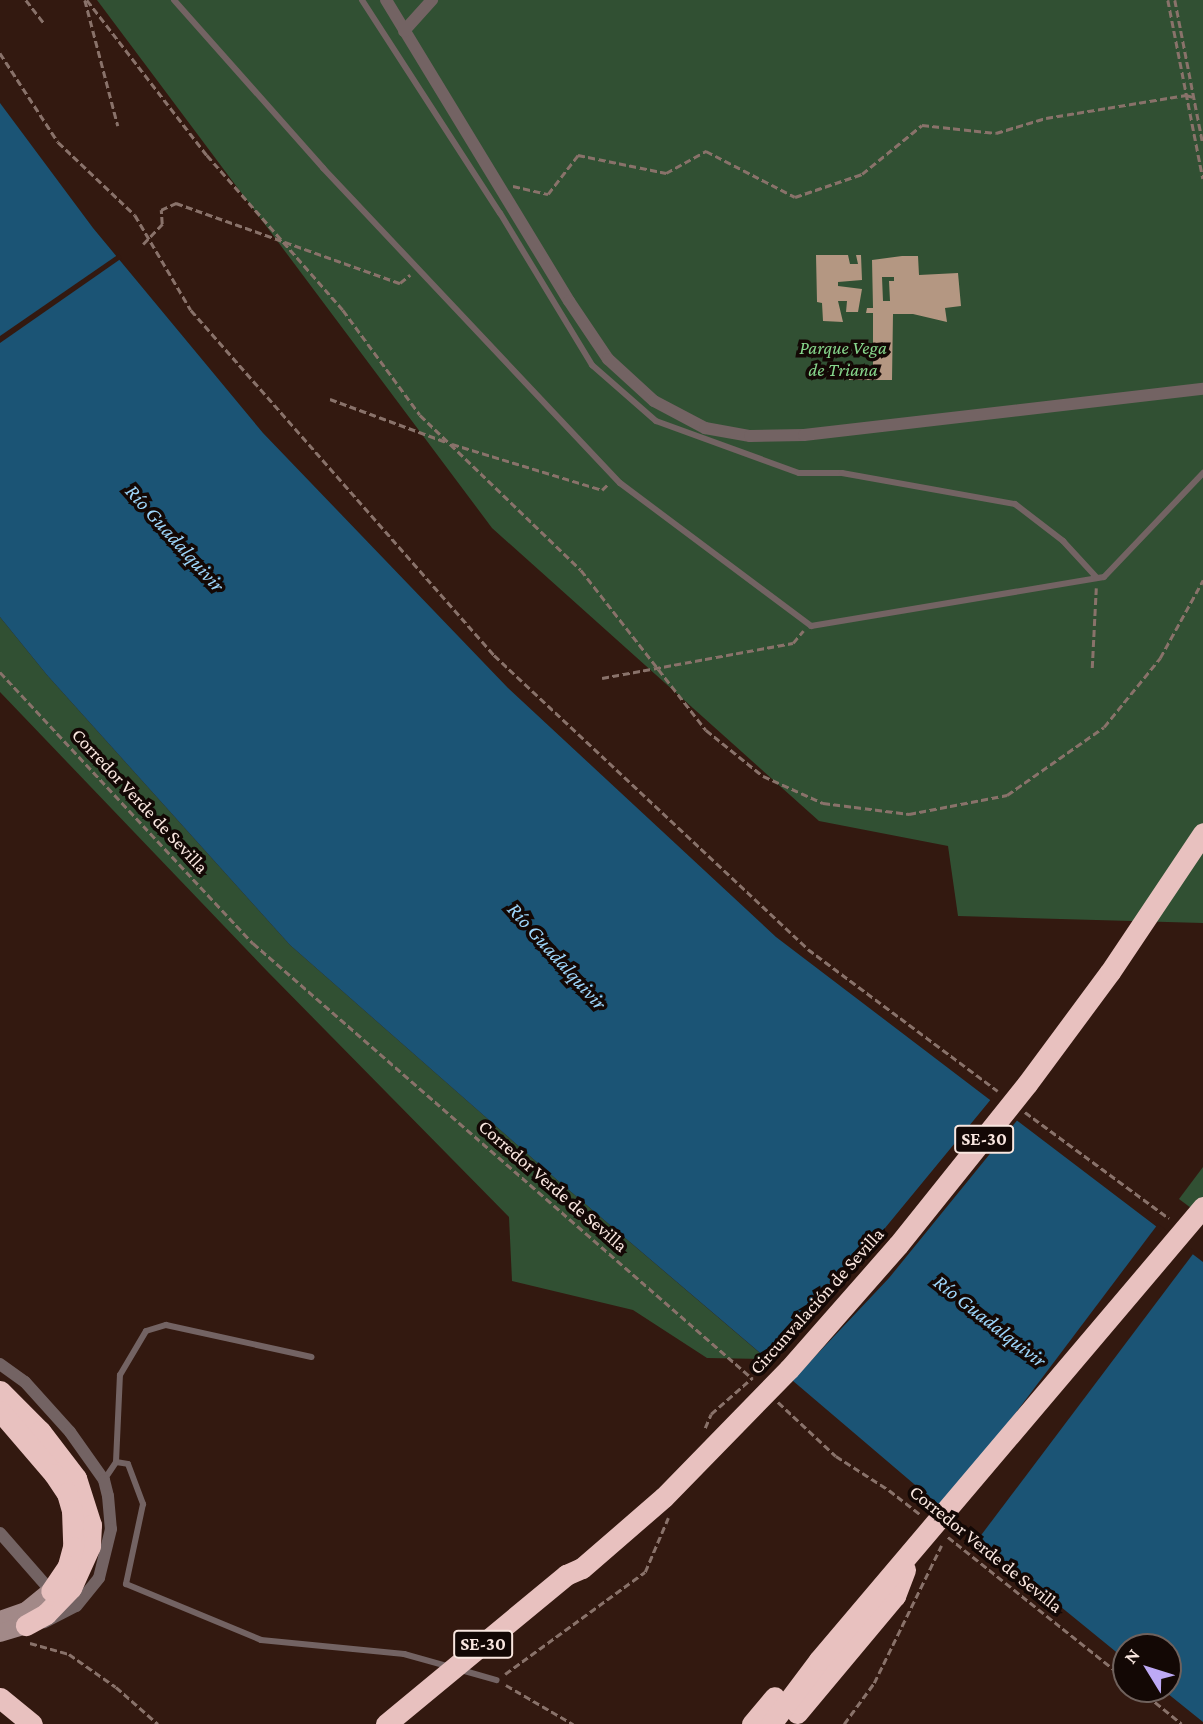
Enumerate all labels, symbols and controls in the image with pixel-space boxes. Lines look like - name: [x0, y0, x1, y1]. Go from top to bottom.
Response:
- park label: Parque Vega de Triana: [799, 337, 887, 381]
- water label: Río Guadalquivir: [120, 479, 230, 597]
- street label: Corredor Verde de Sevilla: [67, 724, 213, 878]
- water label: Río Guadalquivir: [502, 897, 612, 1015]
- street label: Corredor Verde de Sevilla: [474, 1115, 632, 1257]
- road number: SE-30: [953, 1124, 1016, 1154]
- street label: Circunvalación de Sevilla: [745, 1223, 889, 1379]
- water label: Río Guadalquivir: [929, 1269, 1051, 1373]
- street label: Corredor Verde de Sevilla: [905, 1480, 1067, 1618]
- road number: SE-30: [452, 1630, 514, 1658]
- north arrow: [1112, 1633, 1182, 1703]
- text: N: [1119, 1644, 1144, 1668]

